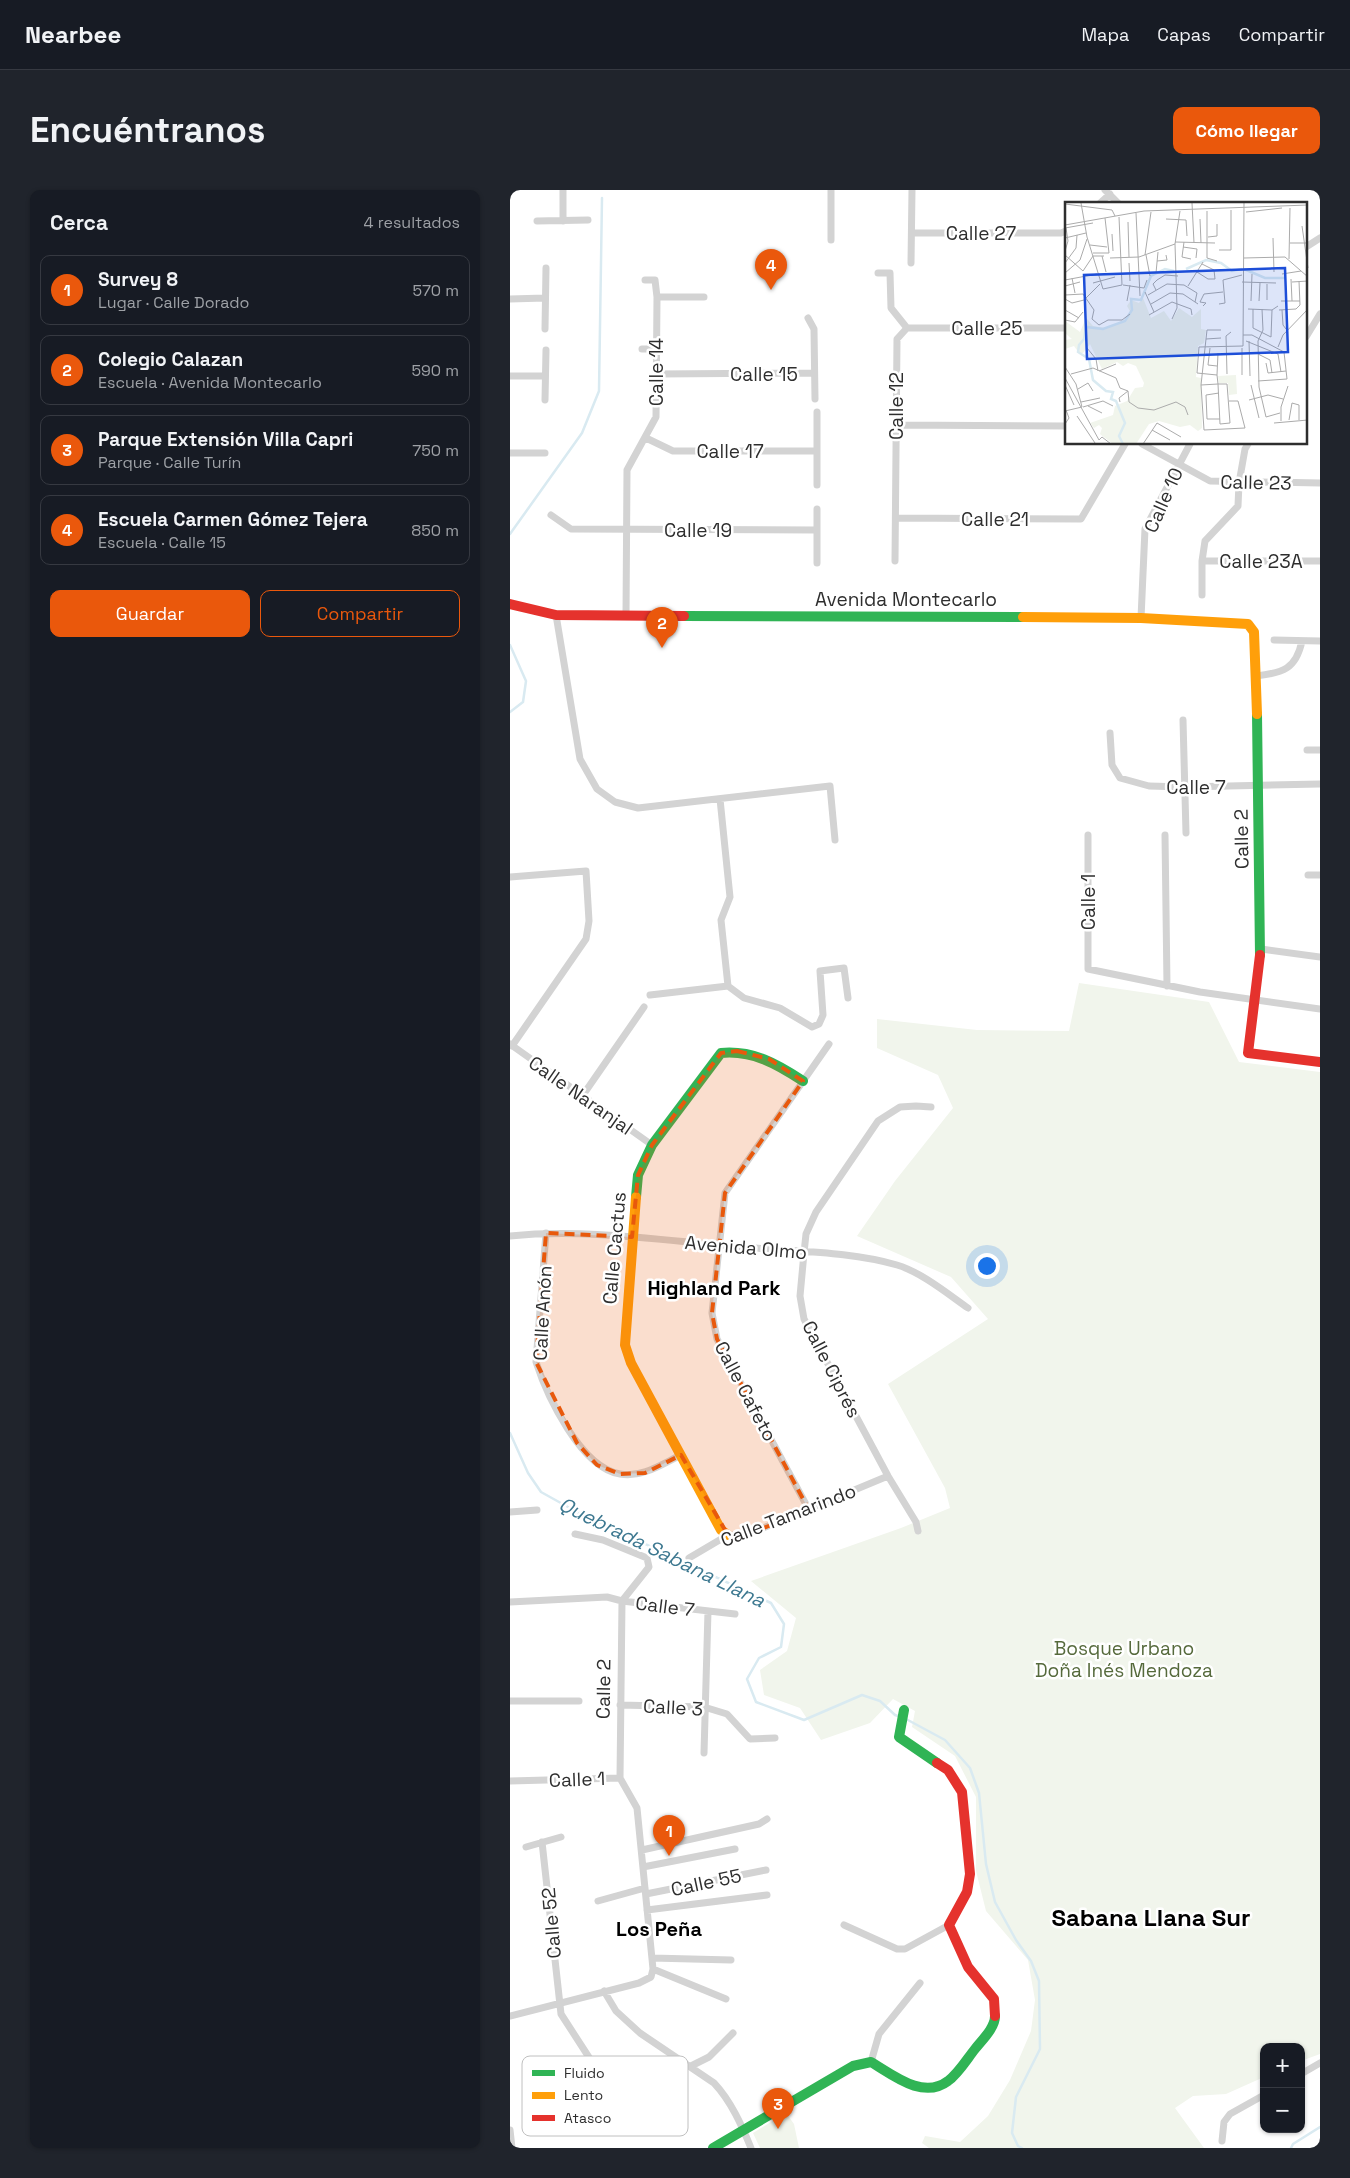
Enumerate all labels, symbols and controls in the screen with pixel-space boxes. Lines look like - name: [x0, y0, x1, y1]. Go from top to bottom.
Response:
- text: Nearbee: [25, 19, 121, 50]
- text: Mapa: [1081, 23, 1129, 46]
- text: Capas: [1157, 23, 1211, 46]
- text: Compartir: [1239, 23, 1325, 46]
- button: Cómo llegar: [1173, 107, 1320, 154]
- text: Encuéntranos: [30, 108, 265, 152]
- inset map: [1065, 202, 1308, 445]
- text: Cerca: [50, 209, 108, 236]
- text: 4 resultados: [364, 212, 460, 233]
- street label: Calle 27: [946, 221, 1017, 246]
- pin: 4: [755, 249, 787, 290]
- text: Survey 8: [98, 267, 178, 292]
- text: 1: [63, 280, 71, 301]
- text: 570 m: [413, 280, 459, 301]
- text: Lugar · Calle Dorado: [98, 292, 250, 313]
- street label: Calle 25: [951, 316, 1023, 341]
- street label: Calle 14: [644, 338, 669, 406]
- text: Colegio Calazan: [98, 347, 243, 372]
- text: 2: [62, 360, 72, 381]
- text: 590 m: [411, 360, 459, 381]
- street label: Calle 15: [730, 362, 798, 387]
- text: Escuela · Avenida Montecarlo: [98, 372, 322, 393]
- street label: Calle 12: [884, 372, 909, 440]
- text: Parque Extensión Villa Capri: [98, 427, 353, 452]
- street label: Calle 17: [696, 439, 764, 464]
- text: 3: [62, 440, 72, 461]
- text: 750 m: [412, 440, 459, 461]
- text: Parque · Calle Turín: [98, 452, 241, 473]
- street label: Calle 10: [1138, 464, 1189, 537]
- street label: Calle 23: [1220, 469, 1292, 496]
- text: Escuela Carmen Gómez Tejera: [98, 507, 368, 532]
- street label: Calle 21: [961, 507, 1029, 532]
- street label: Calle 19: [664, 518, 732, 543]
- text: 4: [62, 520, 72, 541]
- text: 850 m: [411, 520, 459, 541]
- text: Escuela · Calle 15: [98, 532, 226, 553]
- street label: Calle 23A: [1219, 549, 1303, 574]
- street label: Avenida Montecarlo: [815, 587, 997, 612]
- button: Guardar: [50, 590, 250, 637]
- button: Compartir: [260, 590, 460, 637]
- pin: 2: [646, 607, 678, 648]
- street label: Calle 7: [1166, 775, 1226, 800]
- street label: Calle 2: [1228, 809, 1255, 869]
- street label: Calle 1: [1076, 874, 1101, 930]
- street label: Calle Naranjal: [524, 1050, 638, 1141]
- street label: Calle Cactus: [597, 1191, 632, 1305]
- street label: Avenida Olmo: [684, 1230, 808, 1265]
- your location: [974, 1253, 1000, 1279]
- street label: Calle Anón: [528, 1265, 557, 1361]
- district label: Highland Park: [647, 1275, 781, 1301]
- street label: Calle Ciprés: [796, 1316, 867, 1422]
- street label: Calle Cafeto: [709, 1337, 782, 1446]
- street label: Calle Tamarindo: [717, 1478, 860, 1553]
- water label: Quebrada Sabana Llana: [555, 1491, 770, 1614]
- street label: Calle 7: [634, 1590, 696, 1623]
- park label: Bosque Urbano Doña Inés Mendoza: [1035, 1636, 1213, 1683]
- street label: Calle 2: [590, 1659, 617, 1719]
- street label: Calle 3: [642, 1693, 704, 1722]
- street label: Calle 1: [548, 1766, 606, 1793]
- pin: 1: [653, 1815, 685, 1856]
- street label: Calle 55: [669, 1863, 744, 1902]
- street label: Calle 52: [536, 1886, 567, 1960]
- district label: Sabana Llana Sur: [1051, 1902, 1251, 1933]
- district label: Los Peña: [616, 1916, 702, 1942]
- map controls: [1260, 2043, 1305, 2133]
- button: +: [1260, 2043, 1305, 2088]
- legend: [522, 2056, 688, 2136]
- text: Fluido: [564, 2064, 605, 2082]
- text: Lento: [564, 2086, 603, 2104]
- pin: 3: [762, 2088, 794, 2129]
- button: −: [1260, 2088, 1305, 2133]
- text: Atasco: [564, 2109, 611, 2127]

